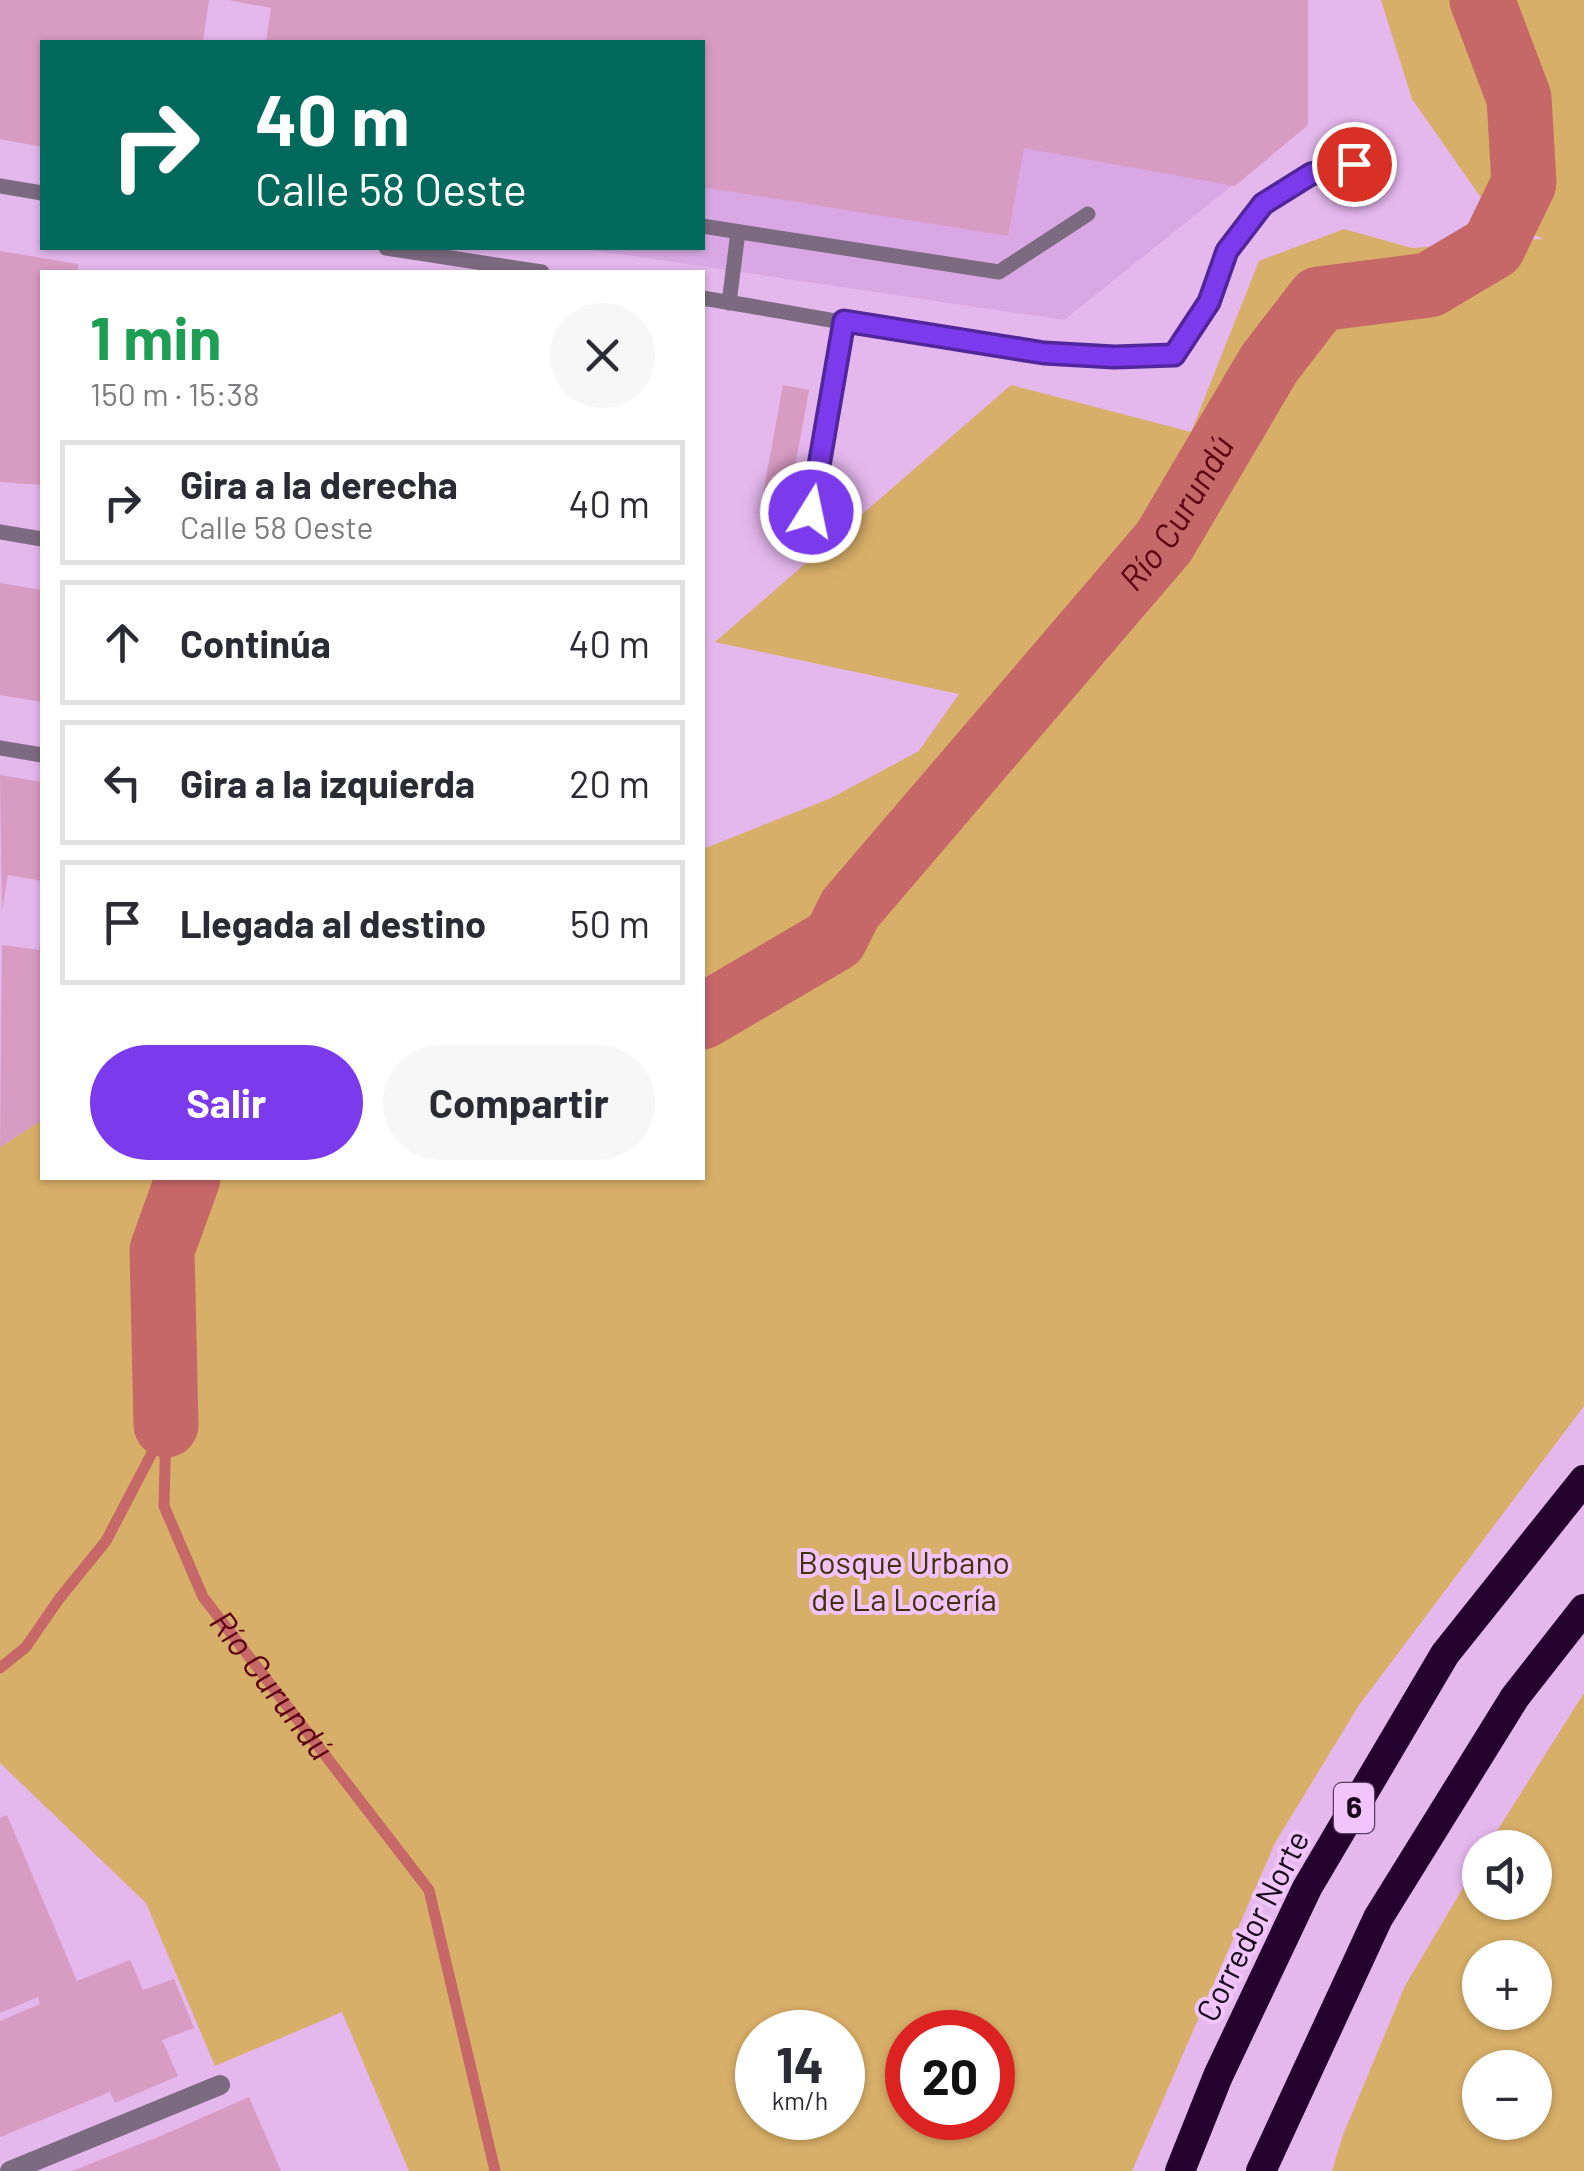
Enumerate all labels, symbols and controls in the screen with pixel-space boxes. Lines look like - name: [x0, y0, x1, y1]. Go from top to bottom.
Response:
- text: 40 m: [255, 76, 410, 160]
- icon: right: [90, 80, 220, 210]
- pin: [1312, 122, 1397, 207]
- icon: arrive: [1327, 137, 1382, 192]
- text: Calle 58 Oeste: [255, 161, 527, 215]
- text: 1 min: [90, 300, 221, 372]
- button: close: [550, 303, 655, 408]
- text: 150 m · 15:38: [90, 374, 260, 412]
- water label: Río Curundú: [1109, 427, 1241, 598]
- position arrow: [759, 460, 863, 564]
- text: Gira a la derecha: [180, 461, 458, 507]
- icon: right: [95, 475, 150, 530]
- text: 40 m: [569, 480, 650, 526]
- text: Calle 58 Oeste: [180, 507, 373, 545]
- icon: ahead: [95, 615, 150, 670]
- text: Continúa: [180, 620, 331, 666]
- text: 40 m: [569, 620, 650, 666]
- icon: left: [95, 755, 150, 810]
- text: Gira a la izquierda: [180, 760, 475, 806]
- text: 20 m: [569, 760, 650, 806]
- icon: arrive: [95, 895, 150, 950]
- text: Llegada al destino: [180, 900, 486, 946]
- text: 50 m: [570, 900, 650, 946]
- button: Salir: [90, 1045, 363, 1160]
- button: Compartir: [383, 1045, 655, 1160]
- park label: Bosque Urbano de La Locería: [798, 1542, 1010, 1617]
- water label: Río Curundú: [202, 1601, 344, 1768]
- road number: 6: [1334, 1783, 1374, 1833]
- street label: Corredor Norte: [1187, 1823, 1316, 2027]
- map controls: [1462, 1830, 1552, 2140]
- button: sound: [1462, 1830, 1552, 1920]
- button: +: [1462, 1940, 1552, 2030]
- speed limit sign: 20: [885, 2010, 1015, 2140]
- text: 14: [776, 2033, 824, 2093]
- button: −: [1462, 2050, 1552, 2140]
- text: km/h: [772, 2085, 828, 2115]

